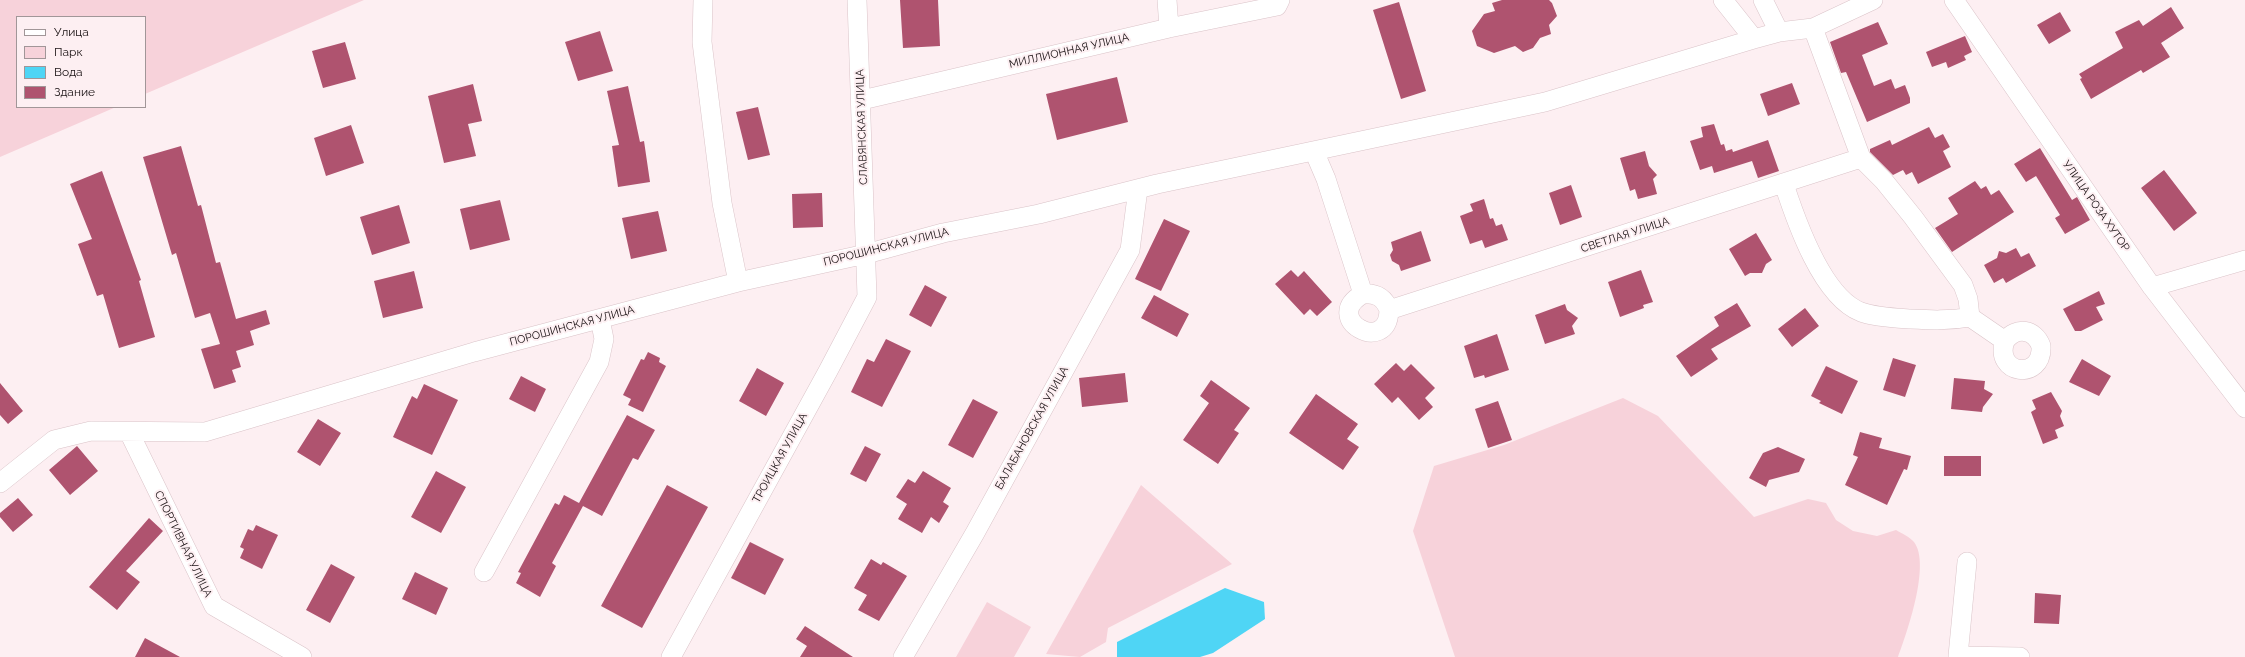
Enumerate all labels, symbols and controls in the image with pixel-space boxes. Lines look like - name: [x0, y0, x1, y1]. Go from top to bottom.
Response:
- legend: [16, 16, 146, 108]
- text: Улица: [54, 25, 89, 39]
- street label: МИЛЛИОННАЯ УЛИЦА: [1008, 31, 1130, 71]
- text: Парк: [54, 45, 83, 59]
- text: Вода: [54, 65, 83, 79]
- street label: СЛАВЯНСКАЯ УЛИЦА: [853, 69, 871, 185]
- text: Здание: [54, 85, 95, 99]
- street label: УЛИЦА РОЗА ХУТОР: [2060, 158, 2132, 254]
- street label: СВЕТЛАЯ УЛИЦА: [1579, 214, 1671, 256]
- street label: ПОРОШИНСКАЯ УЛИЦА: [822, 225, 950, 269]
- street label: ПОРОШИНСКАЯ УЛИЦА: [508, 303, 636, 349]
- street label: БАЛАБАНОВСКАЯ УЛИЦА: [993, 364, 1071, 492]
- street label: ТРОИЦКАЯ УЛИЦА: [750, 411, 810, 505]
- street label: СПОРТИВНАЯ УЛИЦА: [151, 489, 215, 599]

